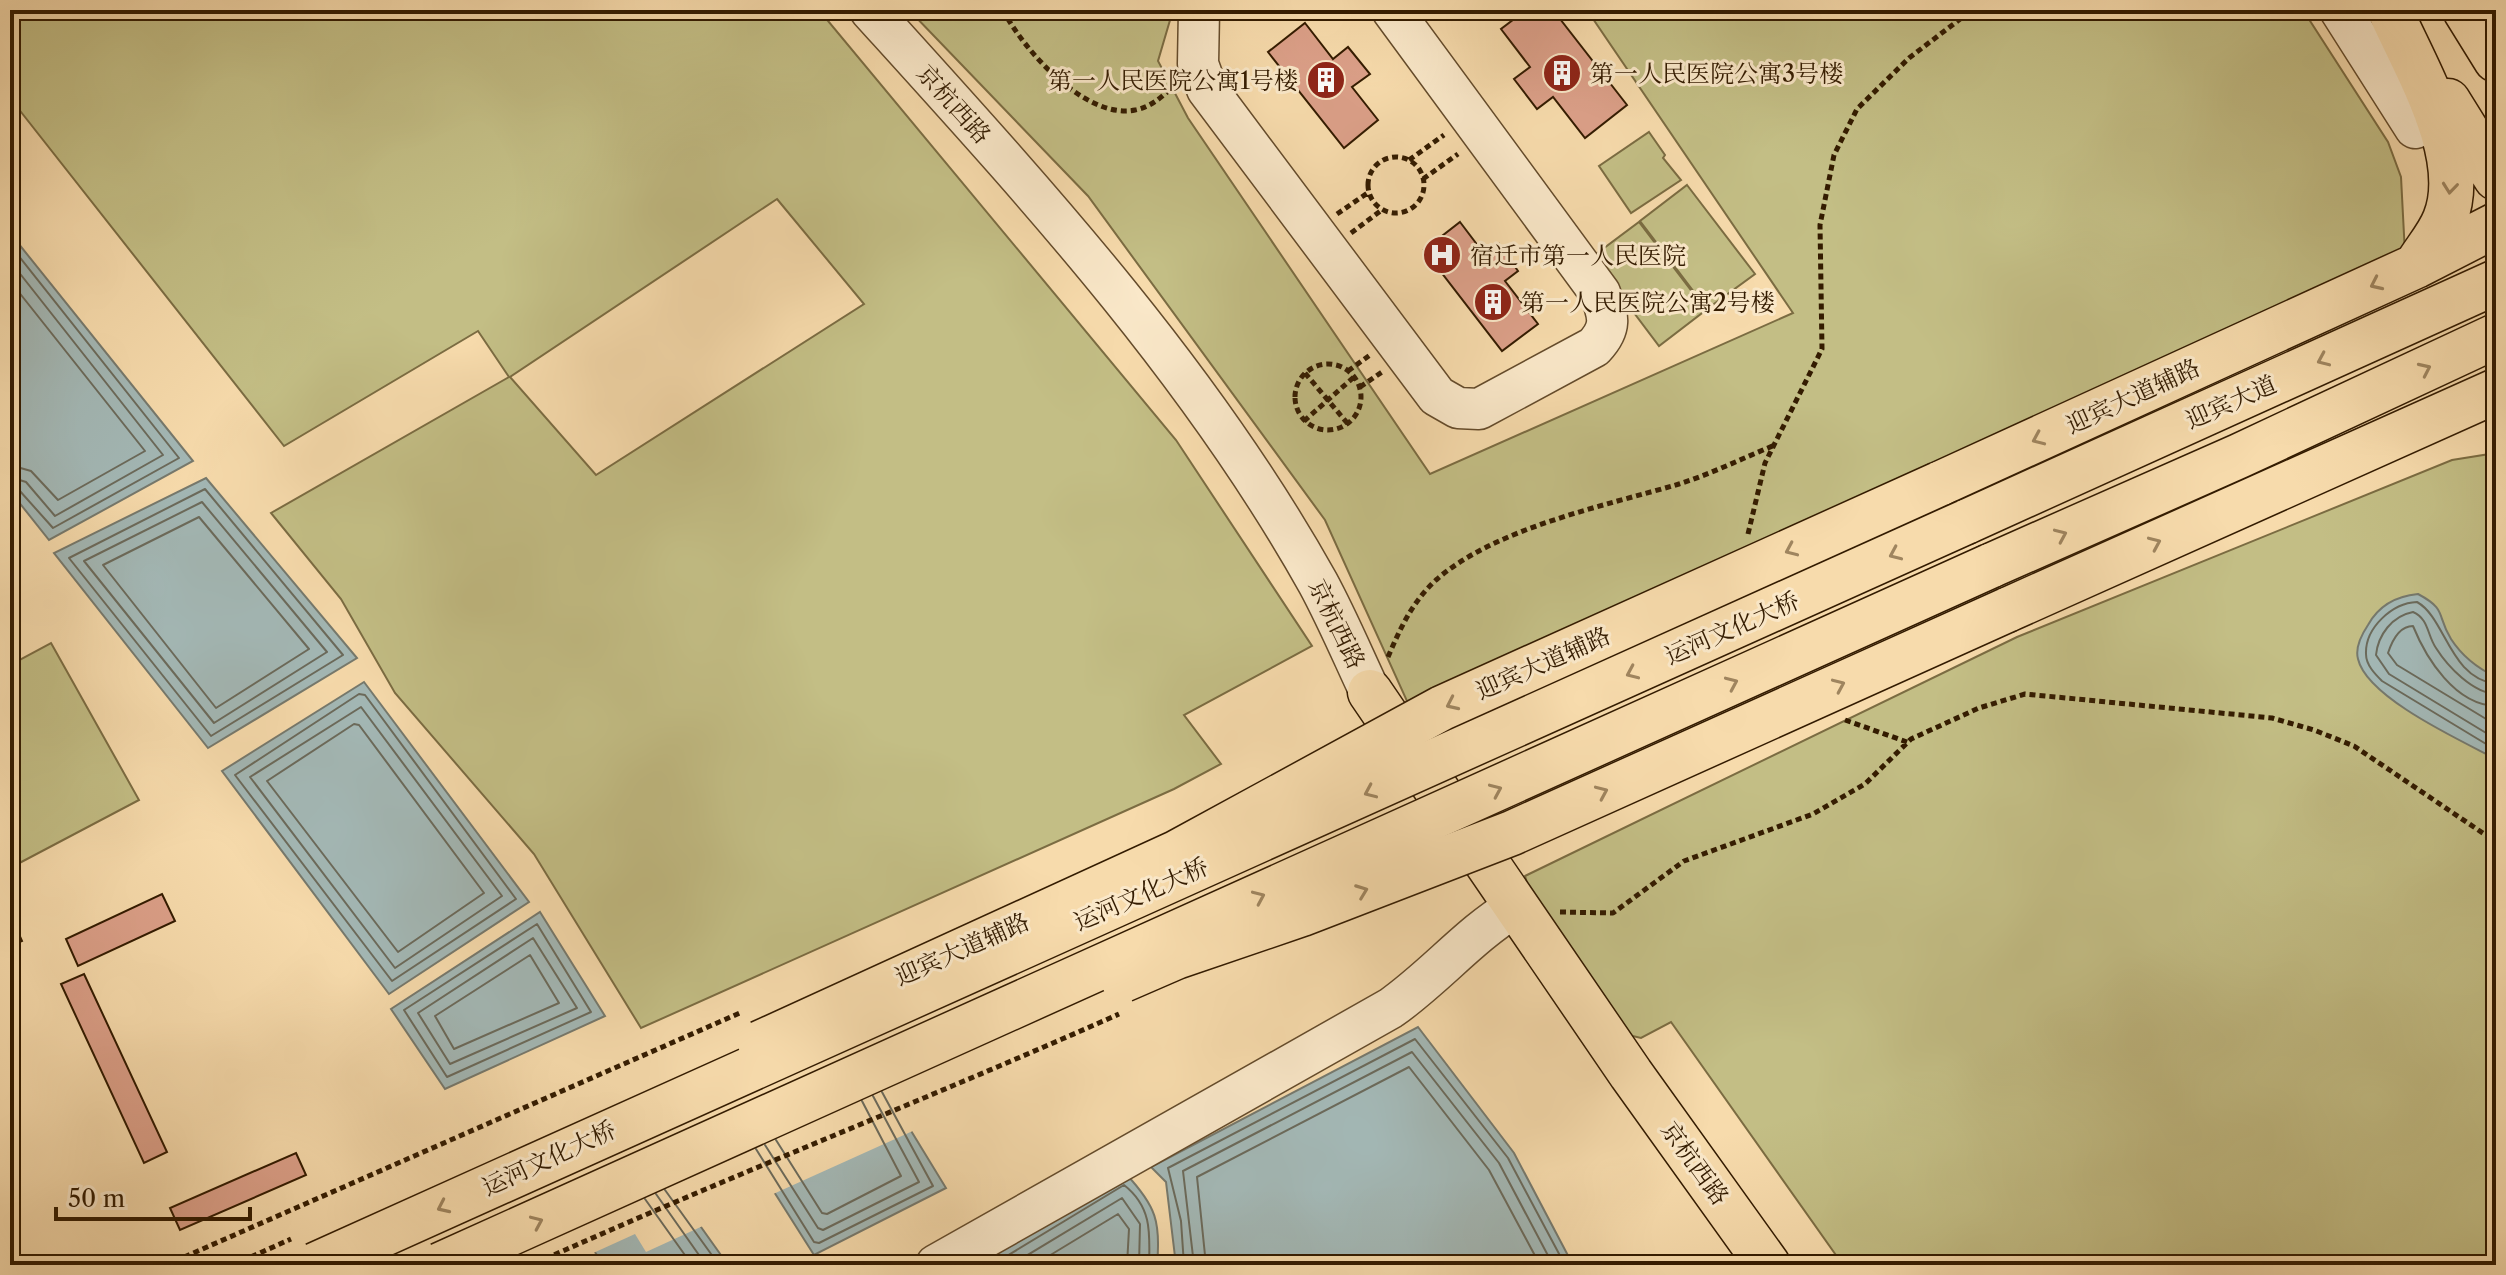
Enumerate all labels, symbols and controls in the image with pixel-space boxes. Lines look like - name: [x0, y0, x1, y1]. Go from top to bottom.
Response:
- building icon: 第一人民医院公寓3号楼: [1541, 52, 1583, 94]
- street label: 京杭西路: [911, 59, 997, 149]
- building icon: 第一人民医院公寓1号楼: [1305, 59, 1347, 101]
- place label: 第一人民医院公寓3号楼: [1590, 59, 1843, 88]
- place label: 第一人民医院公寓1号楼: [1048, 66, 1298, 95]
- one-way arrow: [2441, 182, 2458, 195]
- hospital icon: 宿迁市第一人民医院: [1421, 234, 1463, 276]
- place label: 宿迁市第一人民医院: [1470, 241, 1686, 270]
- one-way arrow: [2369, 274, 2384, 290]
- building icon: 第一人民医院公寓2号楼: [1472, 281, 1514, 323]
- place label: 第一人民医院公寓2号楼: [1521, 288, 1775, 317]
- one-way arrow: [2317, 351, 2331, 367]
- street label: 迎宾大道辅路: [2062, 352, 2204, 440]
- one-way arrow: [2416, 363, 2431, 379]
- street label: 迎宾大道: [2181, 369, 2281, 435]
- one-way arrow: [2031, 430, 2046, 446]
- one-way arrow: [2053, 529, 2067, 545]
- one-way arrow: [2147, 537, 2161, 553]
- one-way arrow: [1785, 541, 1800, 557]
- one-way arrow: [1888, 544, 1903, 560]
- street label: 京杭西路: [1303, 575, 1371, 673]
- street label: 运河文化大桥: [1660, 585, 1804, 671]
- street label: 迎宾大道辅路: [1471, 620, 1615, 706]
- one-way arrow: [1626, 663, 1641, 679]
- one-way arrow: [1724, 676, 1739, 692]
- one-way arrow: [1831, 679, 1846, 695]
- one-way arrow: [1446, 694, 1461, 710]
- one-way arrow: [1364, 782, 1378, 798]
- one-way arrow: [1487, 783, 1502, 799]
- one-way arrow: [1594, 786, 1609, 802]
- street label: 运河文化大桥: [1069, 851, 1213, 937]
- one-way arrow: [1354, 884, 1368, 901]
- one-way arrow: [1250, 891, 1265, 907]
- street label: 迎宾大道辅路: [890, 906, 1034, 992]
- street label: 运河文化大桥: [478, 1114, 620, 1202]
- street label: 京杭西路: [1655, 1116, 1735, 1210]
- scale bar: [56, 1171, 250, 1221]
- text: 50 m: [68, 1184, 125, 1213]
- one-way arrow: [436, 1197, 451, 1213]
- one-way arrow: [528, 1216, 543, 1232]

